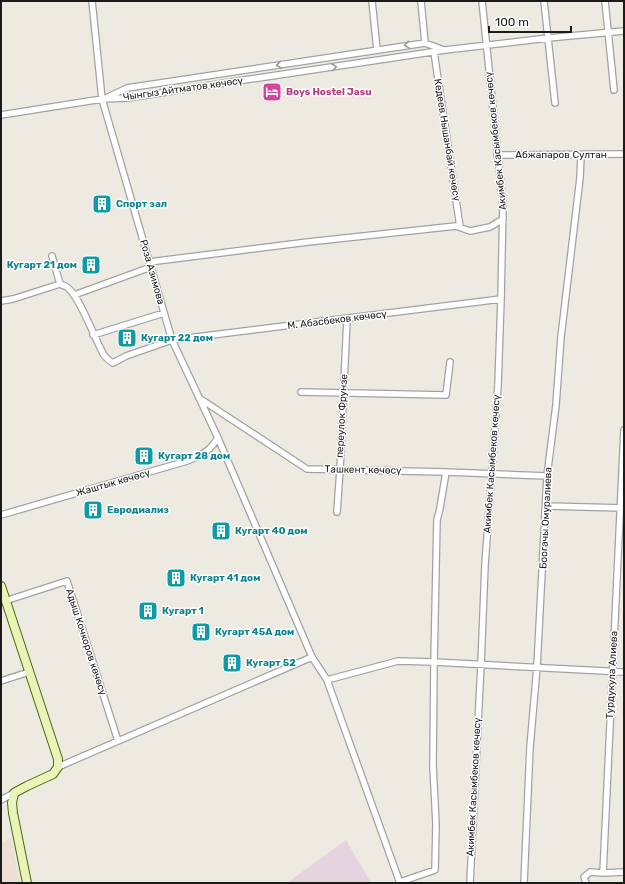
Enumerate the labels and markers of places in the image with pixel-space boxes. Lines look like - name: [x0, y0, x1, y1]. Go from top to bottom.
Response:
- hotel icon: Boys Hostel Jasu: [261, 81, 283, 103]
- place label: Boys Hostel Jasu: [286, 86, 372, 98]
- building icon: Спорт зал: [91, 193, 113, 215]
- place label: Спорт зал: [116, 198, 167, 210]
- building icon: Кугарт 21 дом: [80, 254, 102, 276]
- place label: Кугарт 21 дом: [7, 259, 77, 271]
- building icon: Кугарт 22 дом: [116, 327, 138, 349]
- place label: Кугарт 22 дом: [141, 332, 213, 344]
- building icon: Кугарт 28 дом: [133, 445, 155, 467]
- place label: Кугарт 28 дом: [158, 450, 230, 462]
- building icon: Евродиализ: [82, 499, 104, 521]
- place label: Евродиализ: [107, 504, 169, 516]
- building icon: Кугарт 40 дом: [210, 520, 232, 542]
- place label: Кугарт 40 дом: [235, 525, 308, 537]
- building icon: Кугарт 41 дом: [165, 567, 187, 589]
- place label: Кугарт 41 дом: [190, 572, 260, 584]
- building icon: Кугарт 1: [137, 600, 159, 622]
- place label: Кугарт 1: [162, 605, 204, 617]
- building icon: Кугарт 45А дом: [190, 621, 212, 643]
- place label: Кугарт 45А дом: [215, 626, 294, 638]
- building icon: Кугарт 52: [221, 652, 243, 674]
- place label: Кугарт 52: [246, 657, 296, 669]

